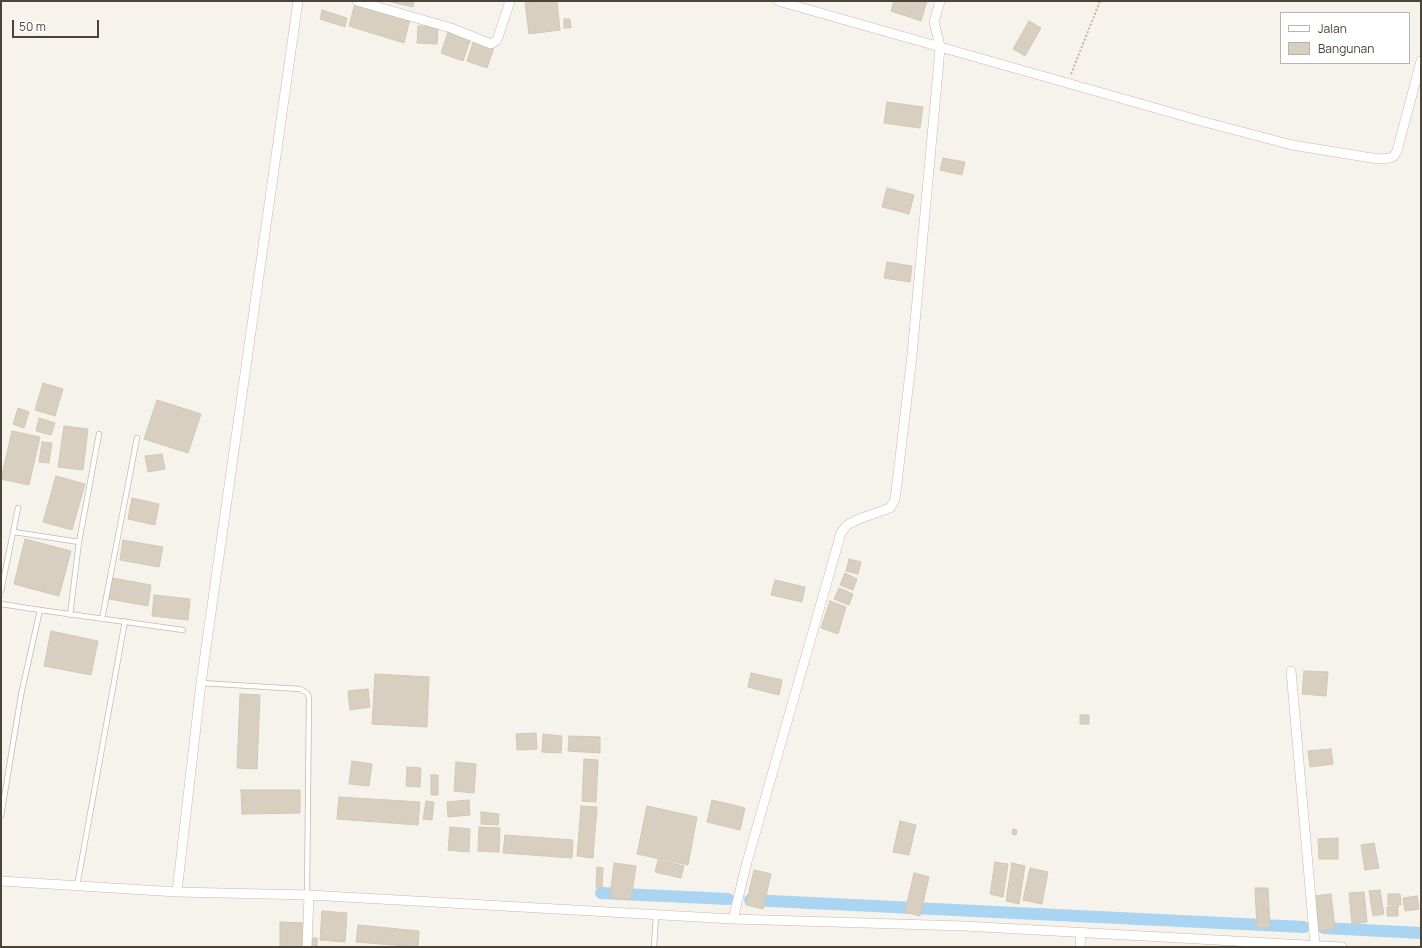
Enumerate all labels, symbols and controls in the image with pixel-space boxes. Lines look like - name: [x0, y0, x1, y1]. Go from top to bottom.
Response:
- scale bar: [14, 12, 101, 38]
- legend: [1280, 12, 1410, 64]
- text: 50 m: [19, 18, 46, 35]
- text: Jalan: [1318, 20, 1347, 37]
- text: Bangunan: [1318, 40, 1374, 57]

